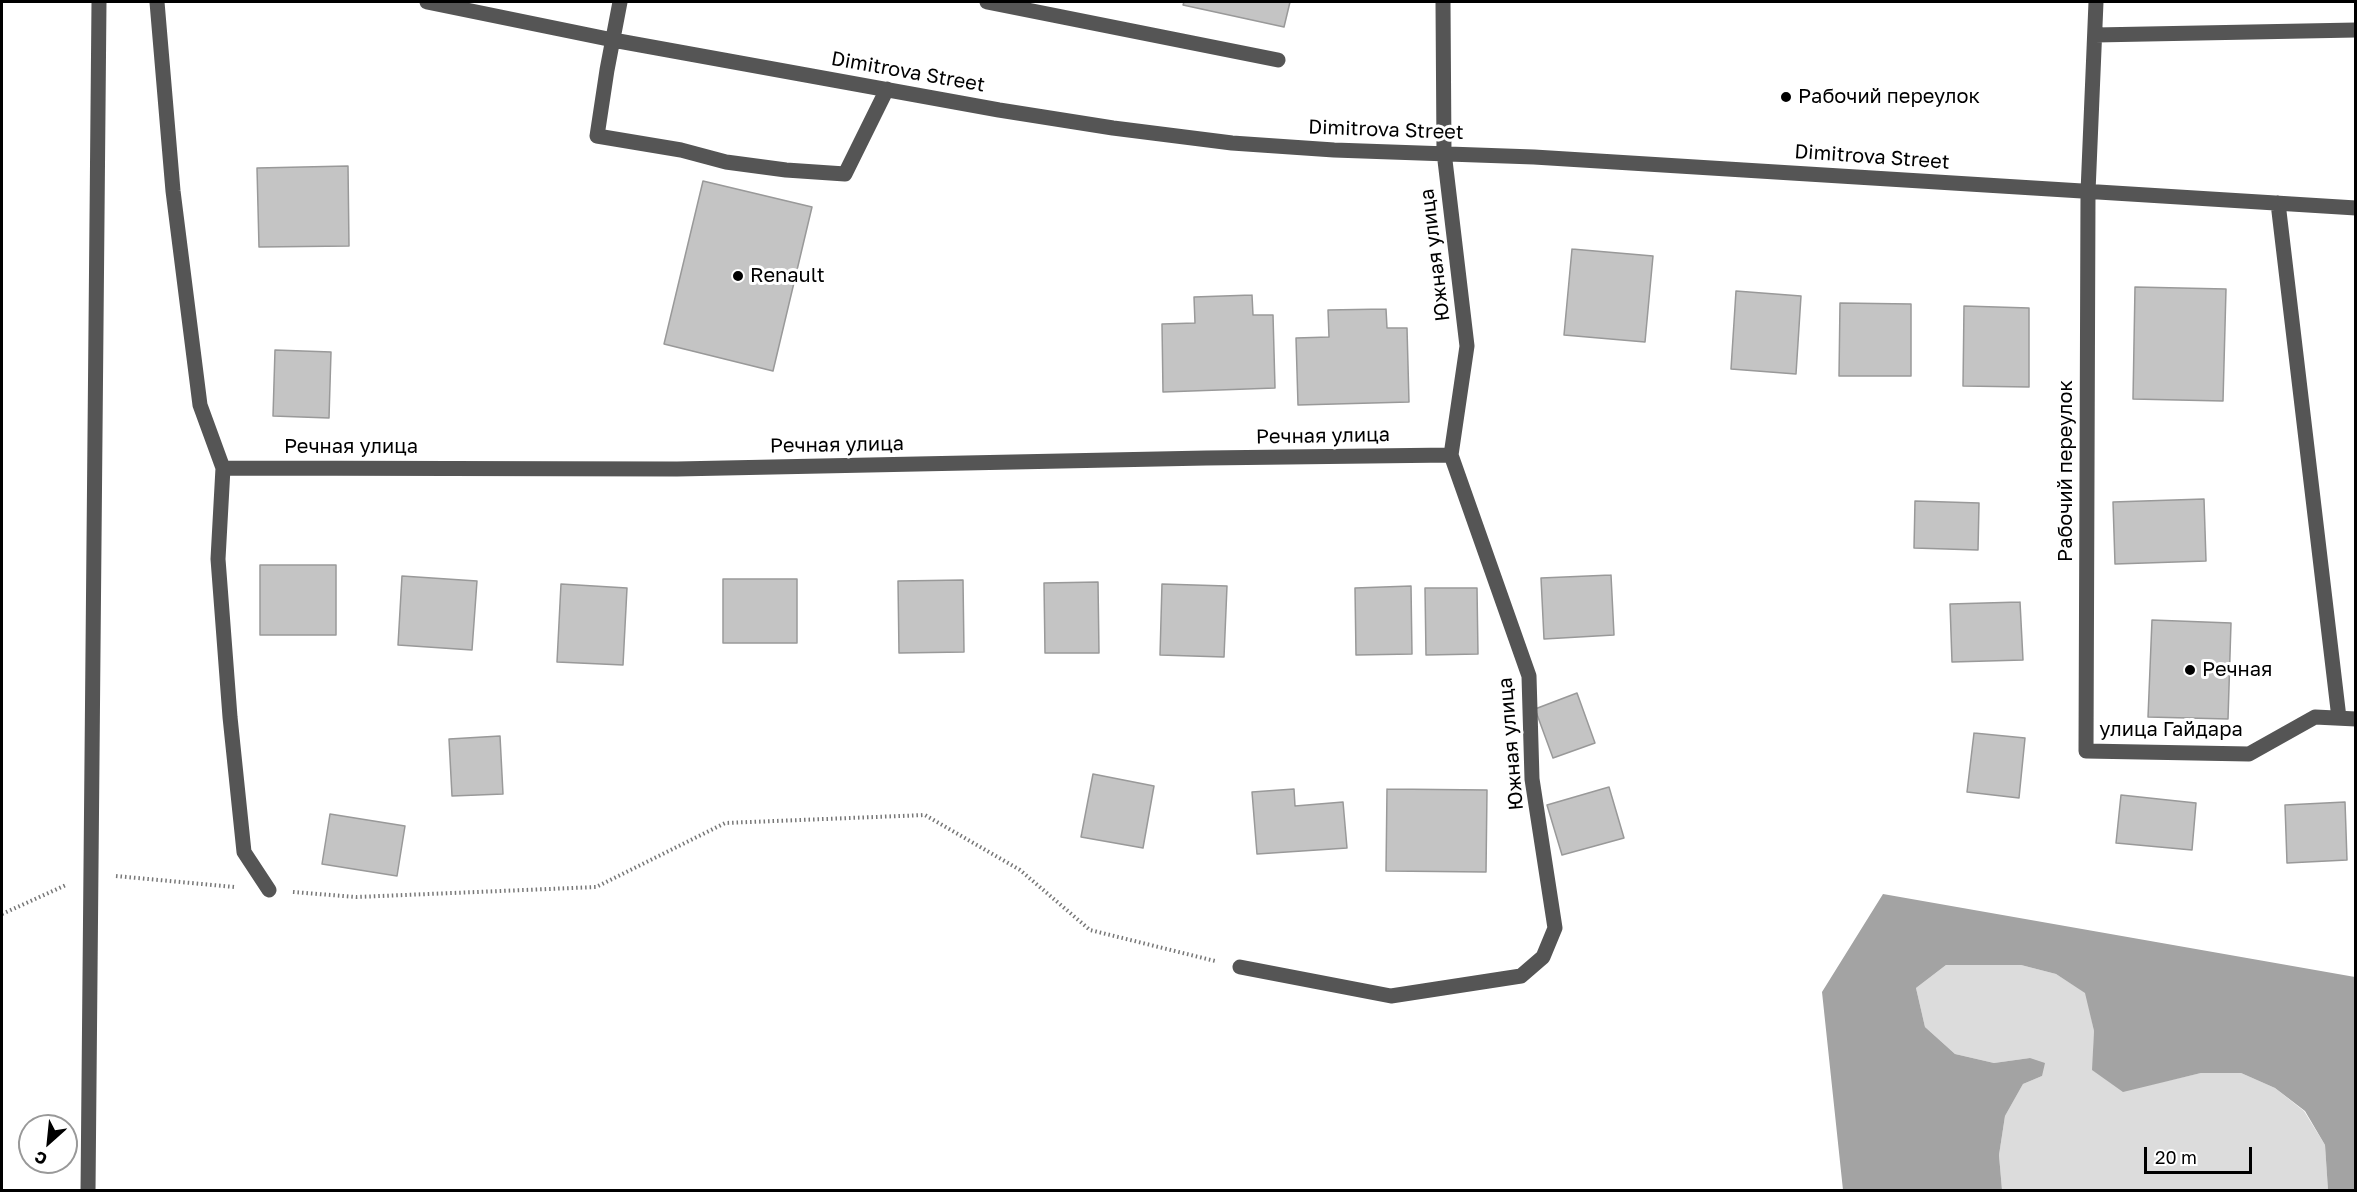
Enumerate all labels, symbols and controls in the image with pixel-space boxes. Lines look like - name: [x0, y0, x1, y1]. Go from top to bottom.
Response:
- street label: Dimitrova Street: [829, 47, 987, 97]
- place label: Рабочий переулок: [1798, 85, 1980, 109]
- marker: Рабочий переулок: [1779, 90, 1793, 104]
- street label: Dimitrova Street: [1308, 115, 1464, 145]
- street label: Dimitrova Street: [1793, 140, 1951, 174]
- street label: Южная улица: [1415, 187, 1455, 323]
- place label: Renault: [750, 264, 825, 288]
- marker: Renault: [731, 269, 745, 283]
- street label: Рабочий переулок: [2054, 380, 2078, 562]
- street label: Речная улица: [1256, 423, 1390, 449]
- street label: Речная улица: [770, 432, 904, 458]
- street label: Речная улица: [284, 435, 418, 459]
- place label: Речная: [2202, 658, 2272, 682]
- marker: Речная: [2183, 663, 2197, 677]
- street label: Южная улица: [1493, 677, 1529, 811]
- street label: улица Гайдара: [2099, 718, 2243, 742]
- north arrow: [18, 1114, 78, 1174]
- scale bar: [2147, 1135, 2255, 1173]
- text: 20 m: [2155, 1146, 2197, 1168]
- text: С: [31, 1147, 50, 1170]

